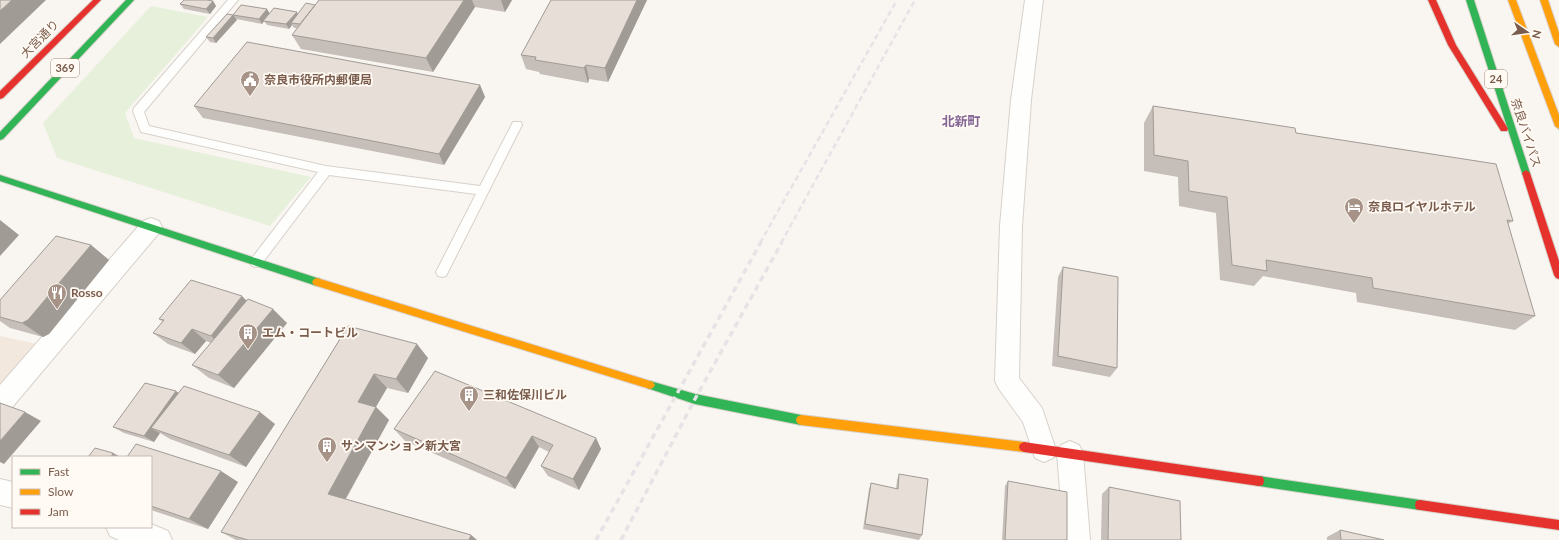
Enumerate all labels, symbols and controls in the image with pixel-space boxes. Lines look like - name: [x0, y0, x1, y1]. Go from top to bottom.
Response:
- north arrow: [1507, 12, 1547, 52]
- street label: 大宮通り: [17, 16, 62, 61]
- text: N: [1530, 29, 1545, 40]
- road number: 369: [51, 59, 79, 77]
- public building icon: 奈良市役所内郵便局: [239, 69, 261, 97]
- road number: 24: [1485, 70, 1507, 88]
- place label: 奈良市役所内郵便局: [264, 72, 372, 87]
- street label: 奈良バイパス: [1508, 96, 1545, 169]
- district label: 北新町: [941, 113, 981, 129]
- hotel icon: 奈良ロイヤルホテル: [1343, 196, 1365, 224]
- place label: 奈良ロイヤルホテル: [1368, 199, 1476, 214]
- restaurant icon: Rosso: [46, 282, 68, 310]
- place label: Rosso: [71, 285, 103, 300]
- building icon: エム・コートビル: [237, 322, 259, 350]
- place label: エム・コートビル: [262, 325, 358, 340]
- building icon: 三和佐保川ビル: [458, 384, 480, 412]
- place label: 三和佐保川ビル: [483, 387, 567, 402]
- building icon: サンマンション新大宮: [316, 435, 338, 463]
- place label: サンマンション新大宮: [341, 438, 461, 453]
- legend: [12, 456, 152, 528]
- text: Fast: [48, 464, 70, 479]
- text: Slow: [48, 484, 74, 499]
- text: Jam: [48, 504, 69, 519]

